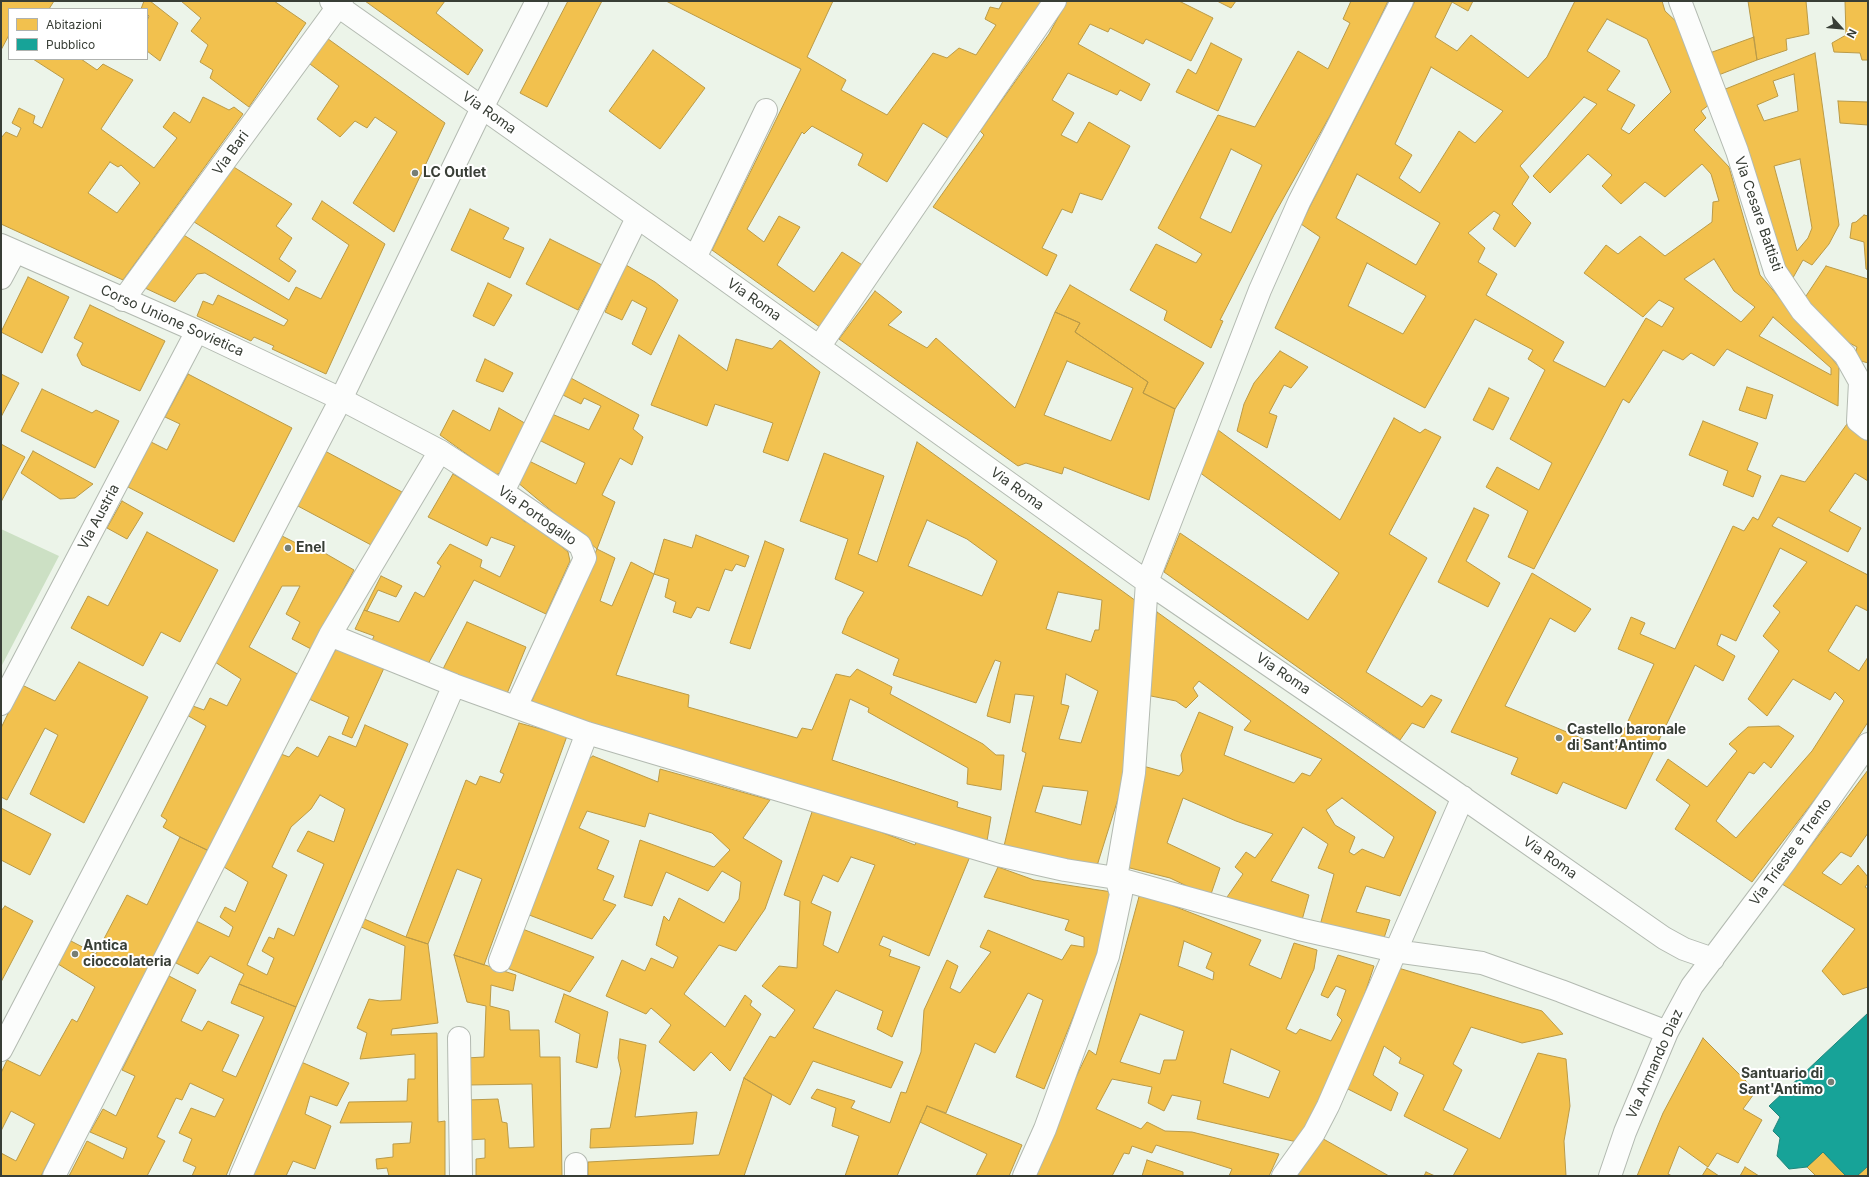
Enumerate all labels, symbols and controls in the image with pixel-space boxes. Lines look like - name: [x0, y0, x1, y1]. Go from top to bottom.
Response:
- legend: [8, 8, 148, 60]
- north arrow: [1821, 8, 1861, 48]
- text: Abitazioni: [46, 17, 102, 32]
- text: N: [1844, 27, 1860, 40]
- text: Pubblico: [46, 37, 95, 52]
- street label: Via Roma: [459, 88, 519, 138]
- street label: Via Bari: [209, 128, 253, 178]
- street label: Via Cesare Battisti: [1730, 154, 1786, 274]
- place label: LC Outlet: [423, 165, 486, 181]
- marker: LC Outlet: [410, 168, 420, 178]
- street label: Via Roma: [724, 275, 784, 325]
- street label: Corso Unione Sovietica: [98, 282, 246, 360]
- street label: Via Roma: [987, 464, 1047, 514]
- street label: Via Austria: [75, 481, 123, 553]
- street label: Via Portogallo: [494, 483, 580, 549]
- place label: Enel: [296, 540, 325, 556]
- marker: Enel: [283, 543, 293, 553]
- street label: Via Roma: [1253, 650, 1313, 698]
- place label: Castello baronale di Sant'Antimo: [1567, 722, 1686, 754]
- marker: Castello baronale di Sant'Antimo: [1554, 733, 1564, 743]
- street label: Via Trieste e Trento: [1746, 795, 1836, 909]
- street label: Via Roma: [1520, 833, 1580, 883]
- place label: Antica cioccolateria: [83, 938, 172, 970]
- marker: Antica cioccolateria: [70, 949, 80, 959]
- street label: Via Armando Diaz: [1623, 1007, 1687, 1121]
- place label: Santuario di Sant'Antimo: [1739, 1066, 1823, 1098]
- marker: Santuario di Sant'Antimo: [1826, 1077, 1836, 1087]

